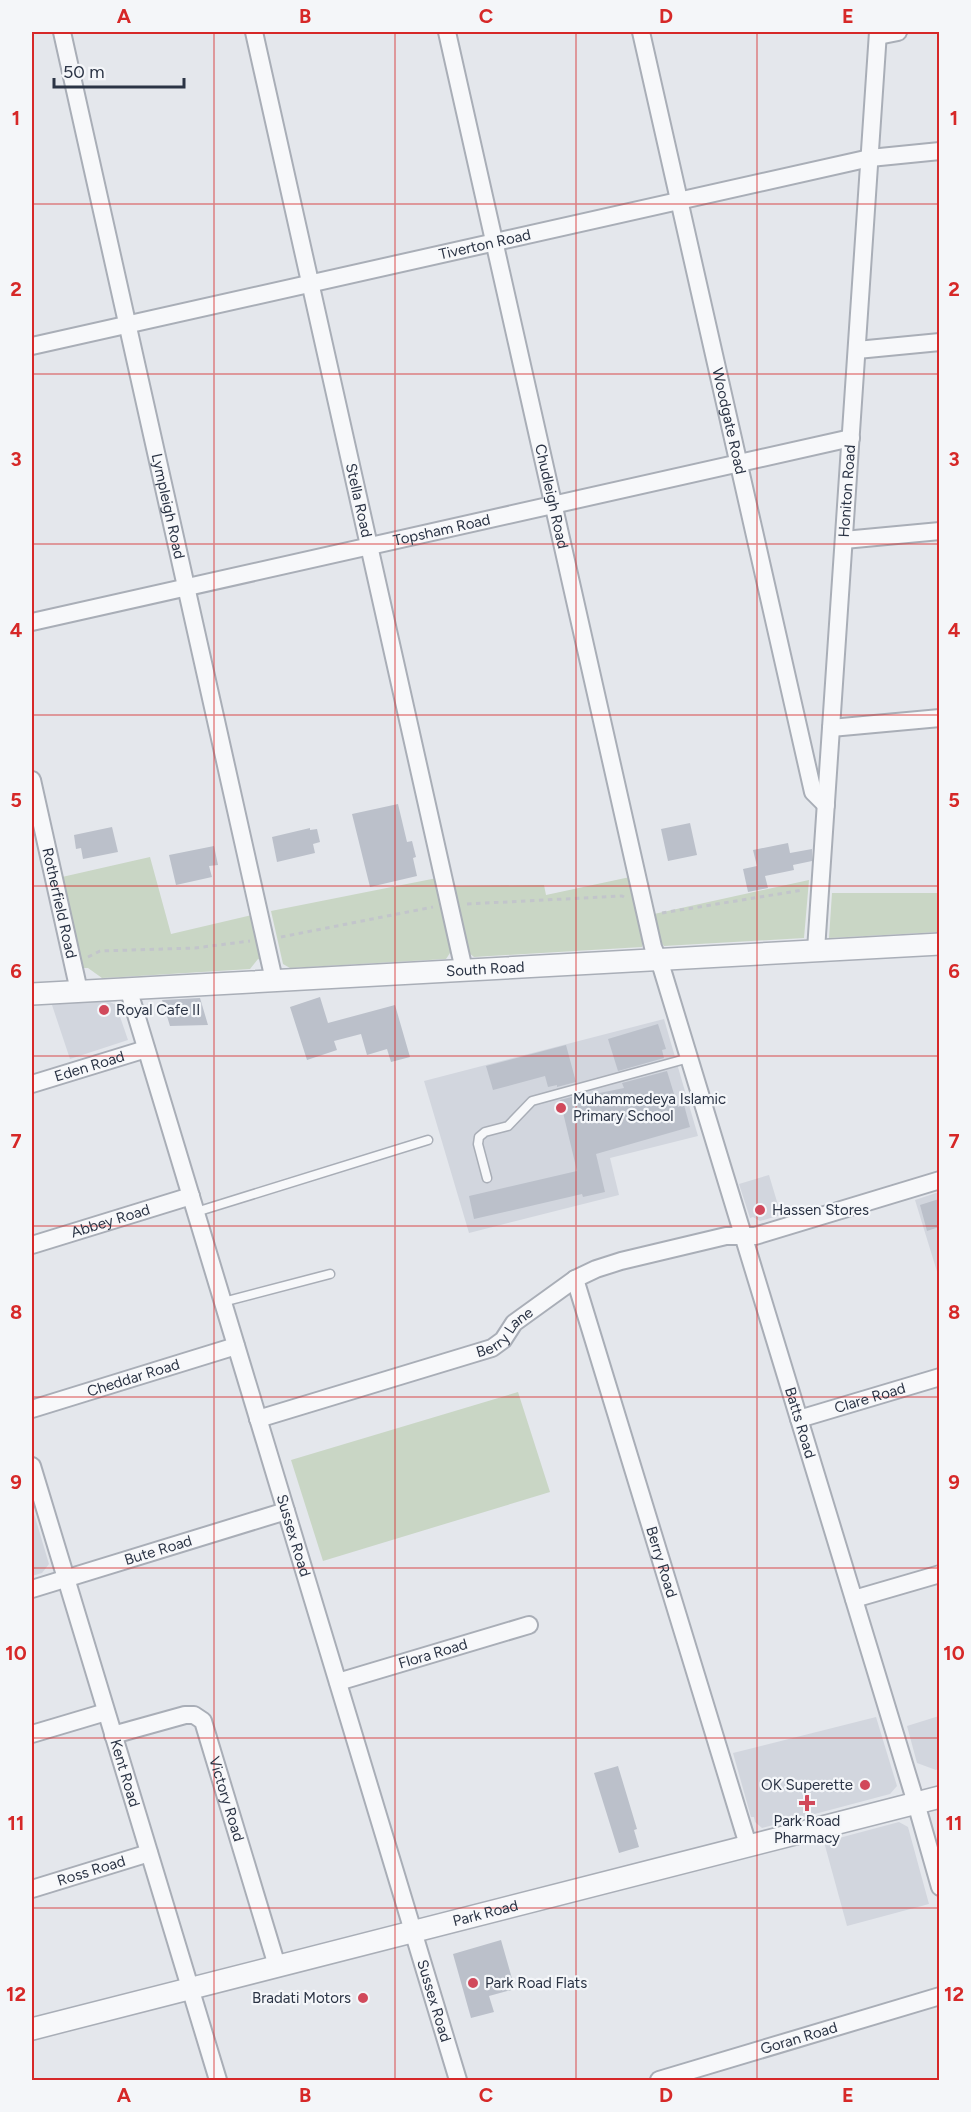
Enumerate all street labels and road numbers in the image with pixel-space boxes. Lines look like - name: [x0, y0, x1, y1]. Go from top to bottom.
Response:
- street label: Tiverton Road: [437, 225, 532, 263]
- street label: Woodgate Road: [708, 366, 750, 476]
- street label: Chudleigh Road: [531, 442, 572, 550]
- street label: Honiton Road: [835, 444, 859, 538]
- street label: Lympleigh Road: [148, 452, 189, 561]
- street label: Stella Road: [342, 462, 376, 539]
- street label: Topsham Road: [392, 510, 492, 550]
- street label: Rotherfield Road: [38, 846, 80, 960]
- street label: South Road: [446, 958, 525, 980]
- street label: Eden Road: [52, 1047, 127, 1086]
- street label: Abbey Road: [69, 1200, 152, 1242]
- street label: Berry Lane: [474, 1303, 536, 1361]
- street label: Cheddar Road: [85, 1355, 182, 1400]
- street label: Clare Road: [832, 1379, 908, 1417]
- street label: Batts Road: [781, 1385, 820, 1460]
- street label: Sussex Road: [273, 1492, 314, 1579]
- street label: Berry Road: [642, 1524, 681, 1600]
- street label: Bute Road: [122, 1531, 194, 1569]
- street label: Flora Road: [396, 1635, 470, 1672]
- street label: Kent Road: [106, 1737, 144, 1809]
- street label: Victory Road: [205, 1754, 248, 1844]
- street label: Ross Road: [55, 1852, 128, 1890]
- street label: Park Road: [451, 1896, 520, 1930]
- street label: Sussex Road: [413, 1957, 455, 2044]
- street label: Goran Road: [758, 2018, 840, 2058]

